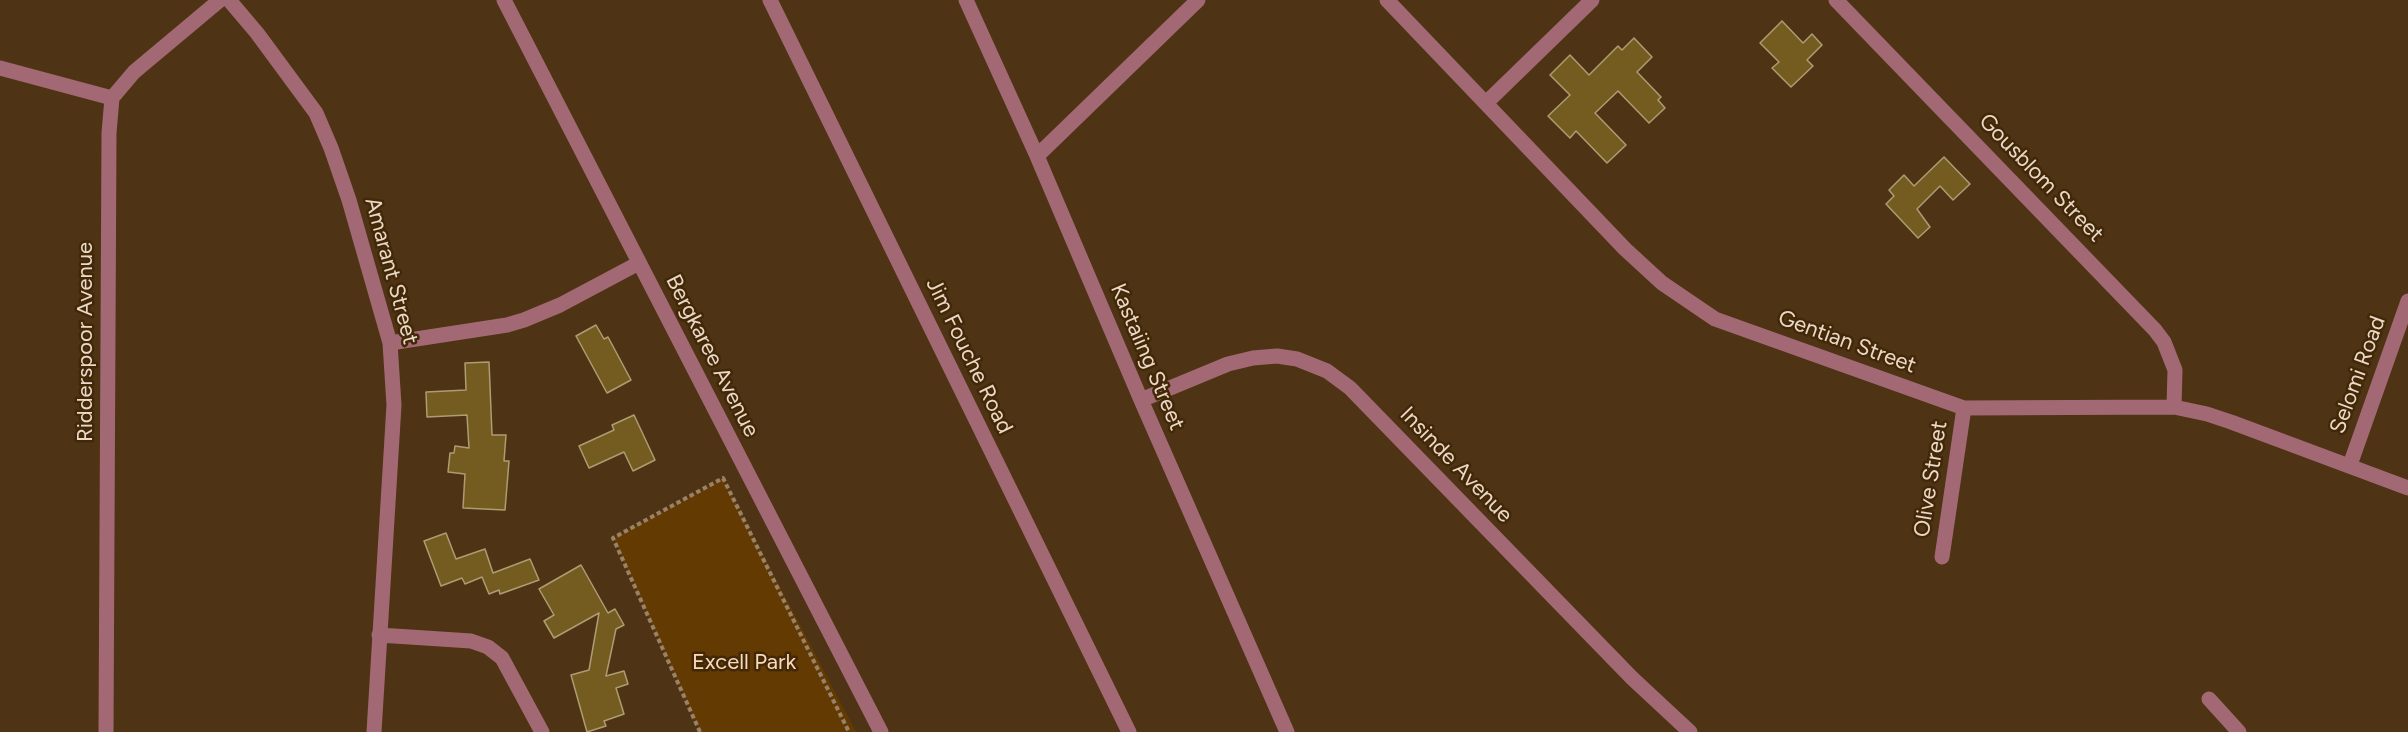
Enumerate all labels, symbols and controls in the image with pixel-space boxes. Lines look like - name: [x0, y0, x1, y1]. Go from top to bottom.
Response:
- street label: Gousblom Street: [1973, 108, 2109, 248]
- street label: Amarant Street: [359, 195, 423, 347]
- street label: Ridderspoor Avenue: [73, 242, 99, 442]
- street label: Bergkaree Avenue: [660, 270, 764, 442]
- street label: Jim Fouche Road: [920, 274, 1018, 438]
- street label: Kastaiing Street: [1104, 280, 1190, 434]
- street label: Gentian Street: [1774, 305, 1920, 379]
- street label: Selomi Road: [2325, 313, 2391, 437]
- street label: Insinde Avenue: [1394, 402, 1518, 528]
- street label: Olive Street: [1909, 419, 1953, 539]
- park label: Excell Park: [692, 650, 796, 676]

